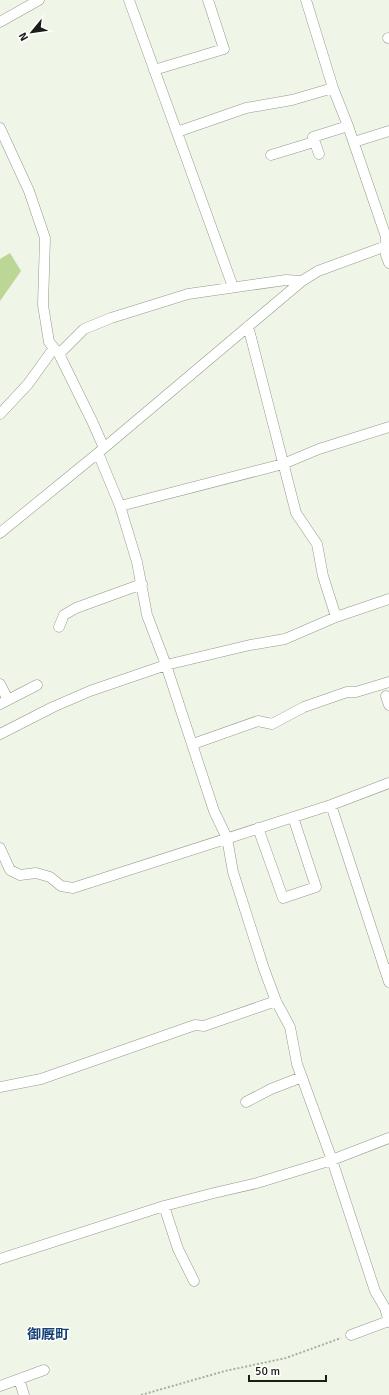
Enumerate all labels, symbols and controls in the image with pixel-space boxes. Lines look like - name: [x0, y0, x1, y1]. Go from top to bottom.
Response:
- north arrow: [12, 12, 52, 52]
- text: N: [16, 30, 31, 43]
- district label: 御厩町: [27, 1326, 69, 1343]
- scale bar: [249, 1357, 326, 1383]
- text: 50 m: [255, 1364, 280, 1379]

